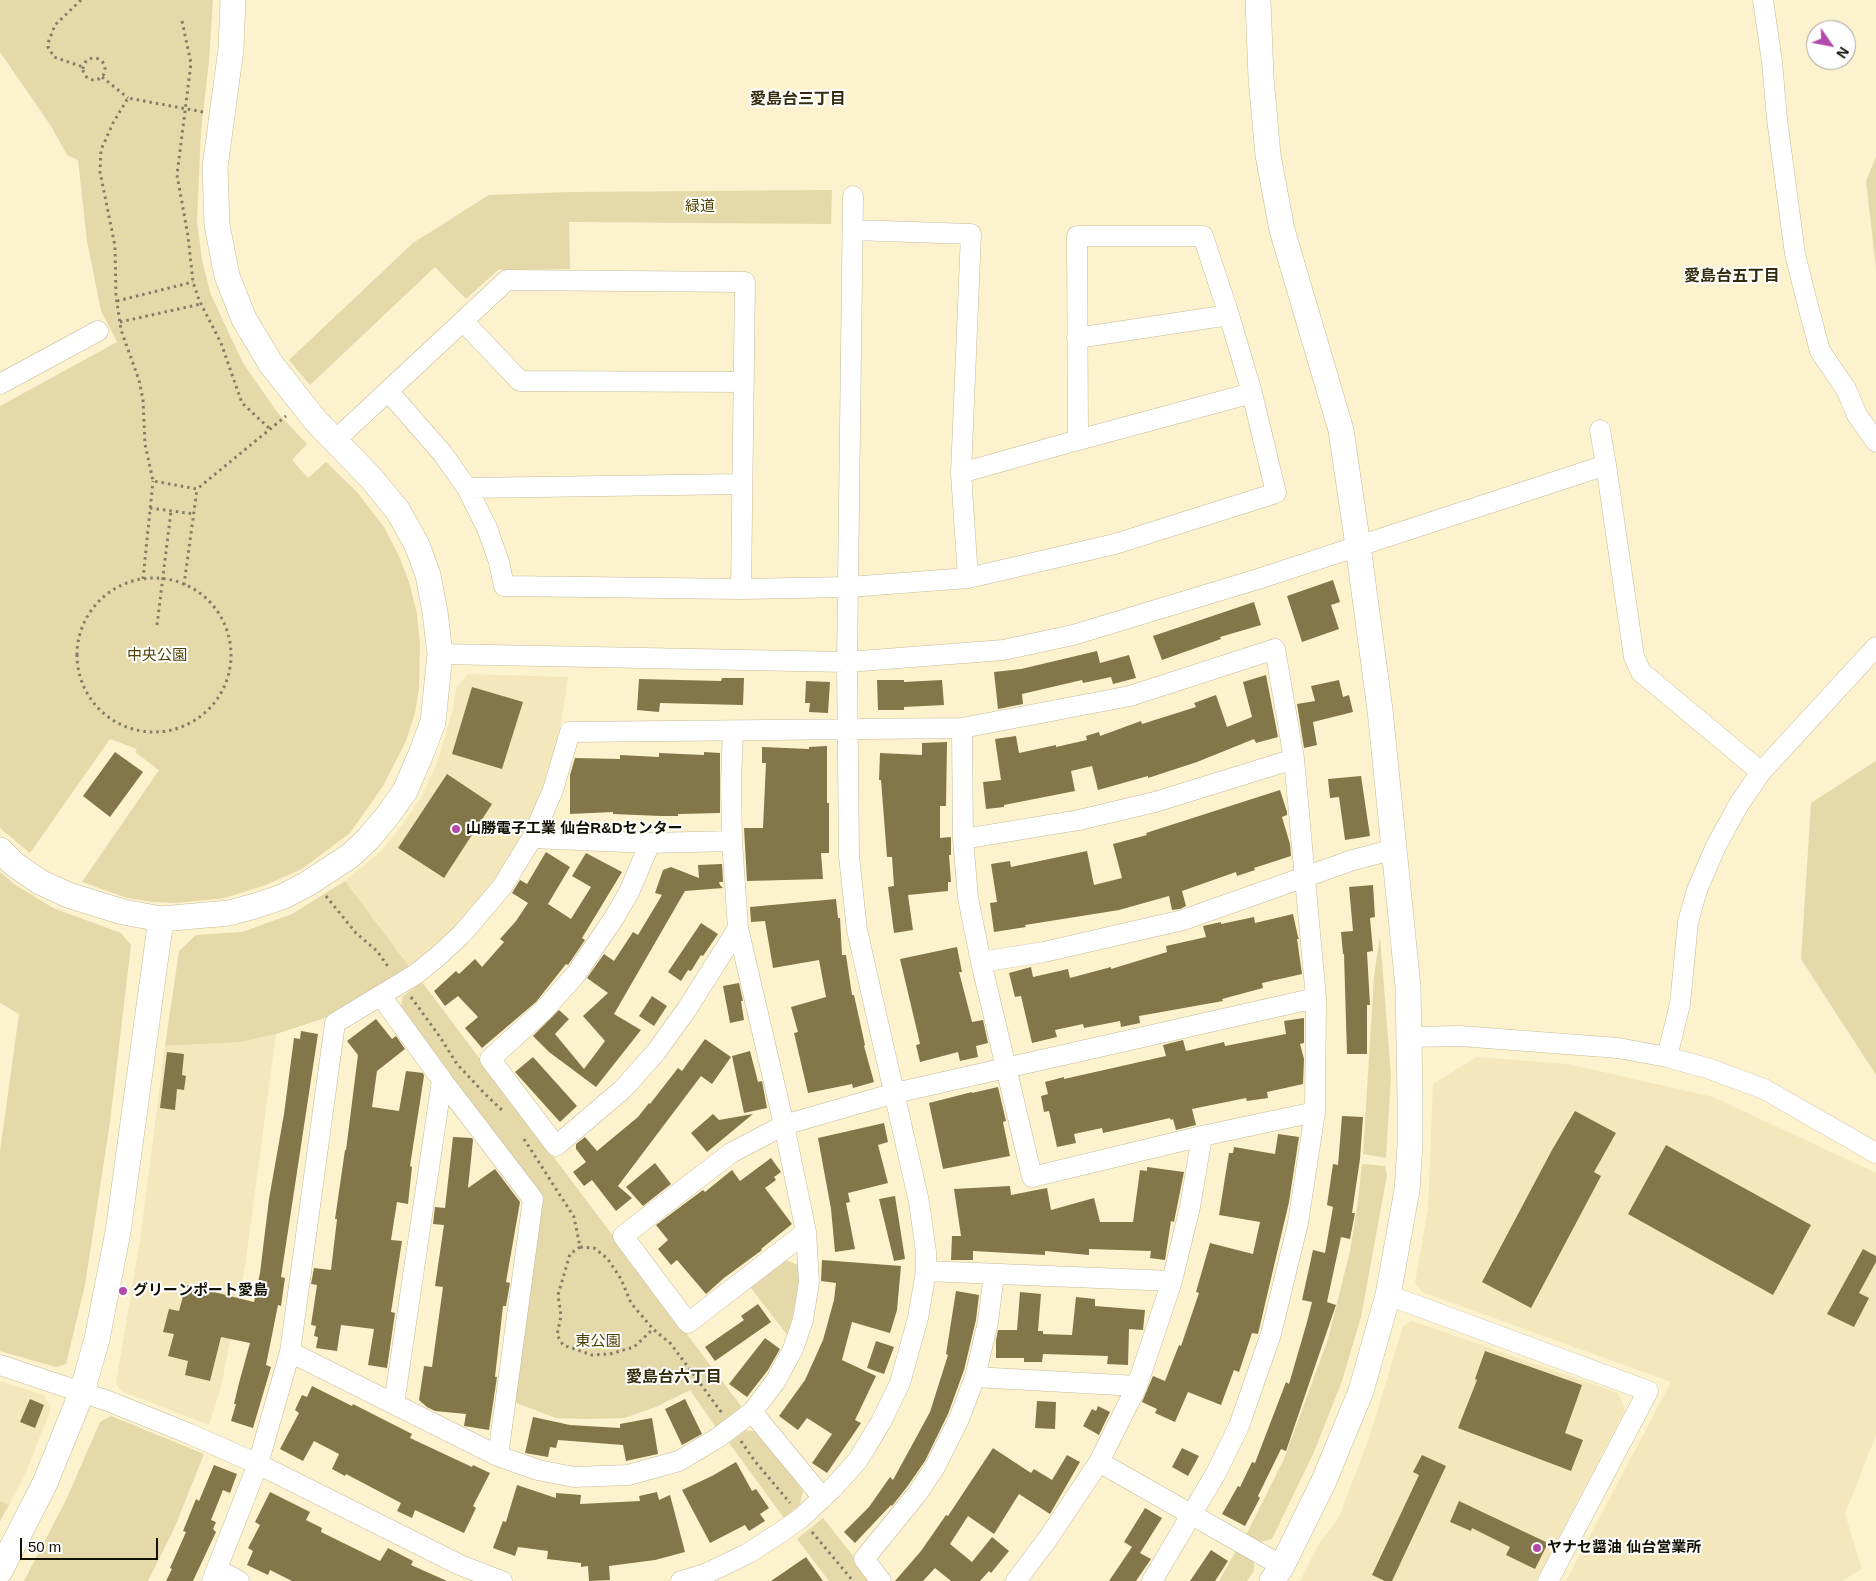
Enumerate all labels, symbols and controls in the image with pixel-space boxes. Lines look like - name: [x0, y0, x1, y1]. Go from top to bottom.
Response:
- north arrow: [1806, 20, 1856, 70]
- text: N: [1833, 44, 1852, 61]
- district label: 愛島台三丁目: [750, 90, 846, 110]
- park label: 緑道: [685, 198, 715, 216]
- district label: 愛島台五丁目: [1684, 267, 1780, 287]
- park label: 中央公園: [127, 647, 187, 665]
- place label: 山勝電子工業 仙台R&Dセンター: [466, 820, 683, 838]
- marker: 山勝電子工業 仙台R&Dセンター: [450, 823, 462, 835]
- place label: グリーンポート愛島: [133, 1282, 268, 1300]
- marker: グリーンポート愛島: [117, 1285, 129, 1297]
- park label: 東公園: [576, 1333, 620, 1351]
- district label: 愛島台六丁目: [626, 1368, 722, 1388]
- scale bar: [22, 1528, 160, 1560]
- text: 50 m: [28, 1538, 61, 1555]
- place label: ヤナセ醤油 仙台営業所: [1547, 1539, 1701, 1557]
- marker: ヤナセ醤油 仙台営業所: [1531, 1542, 1543, 1554]

